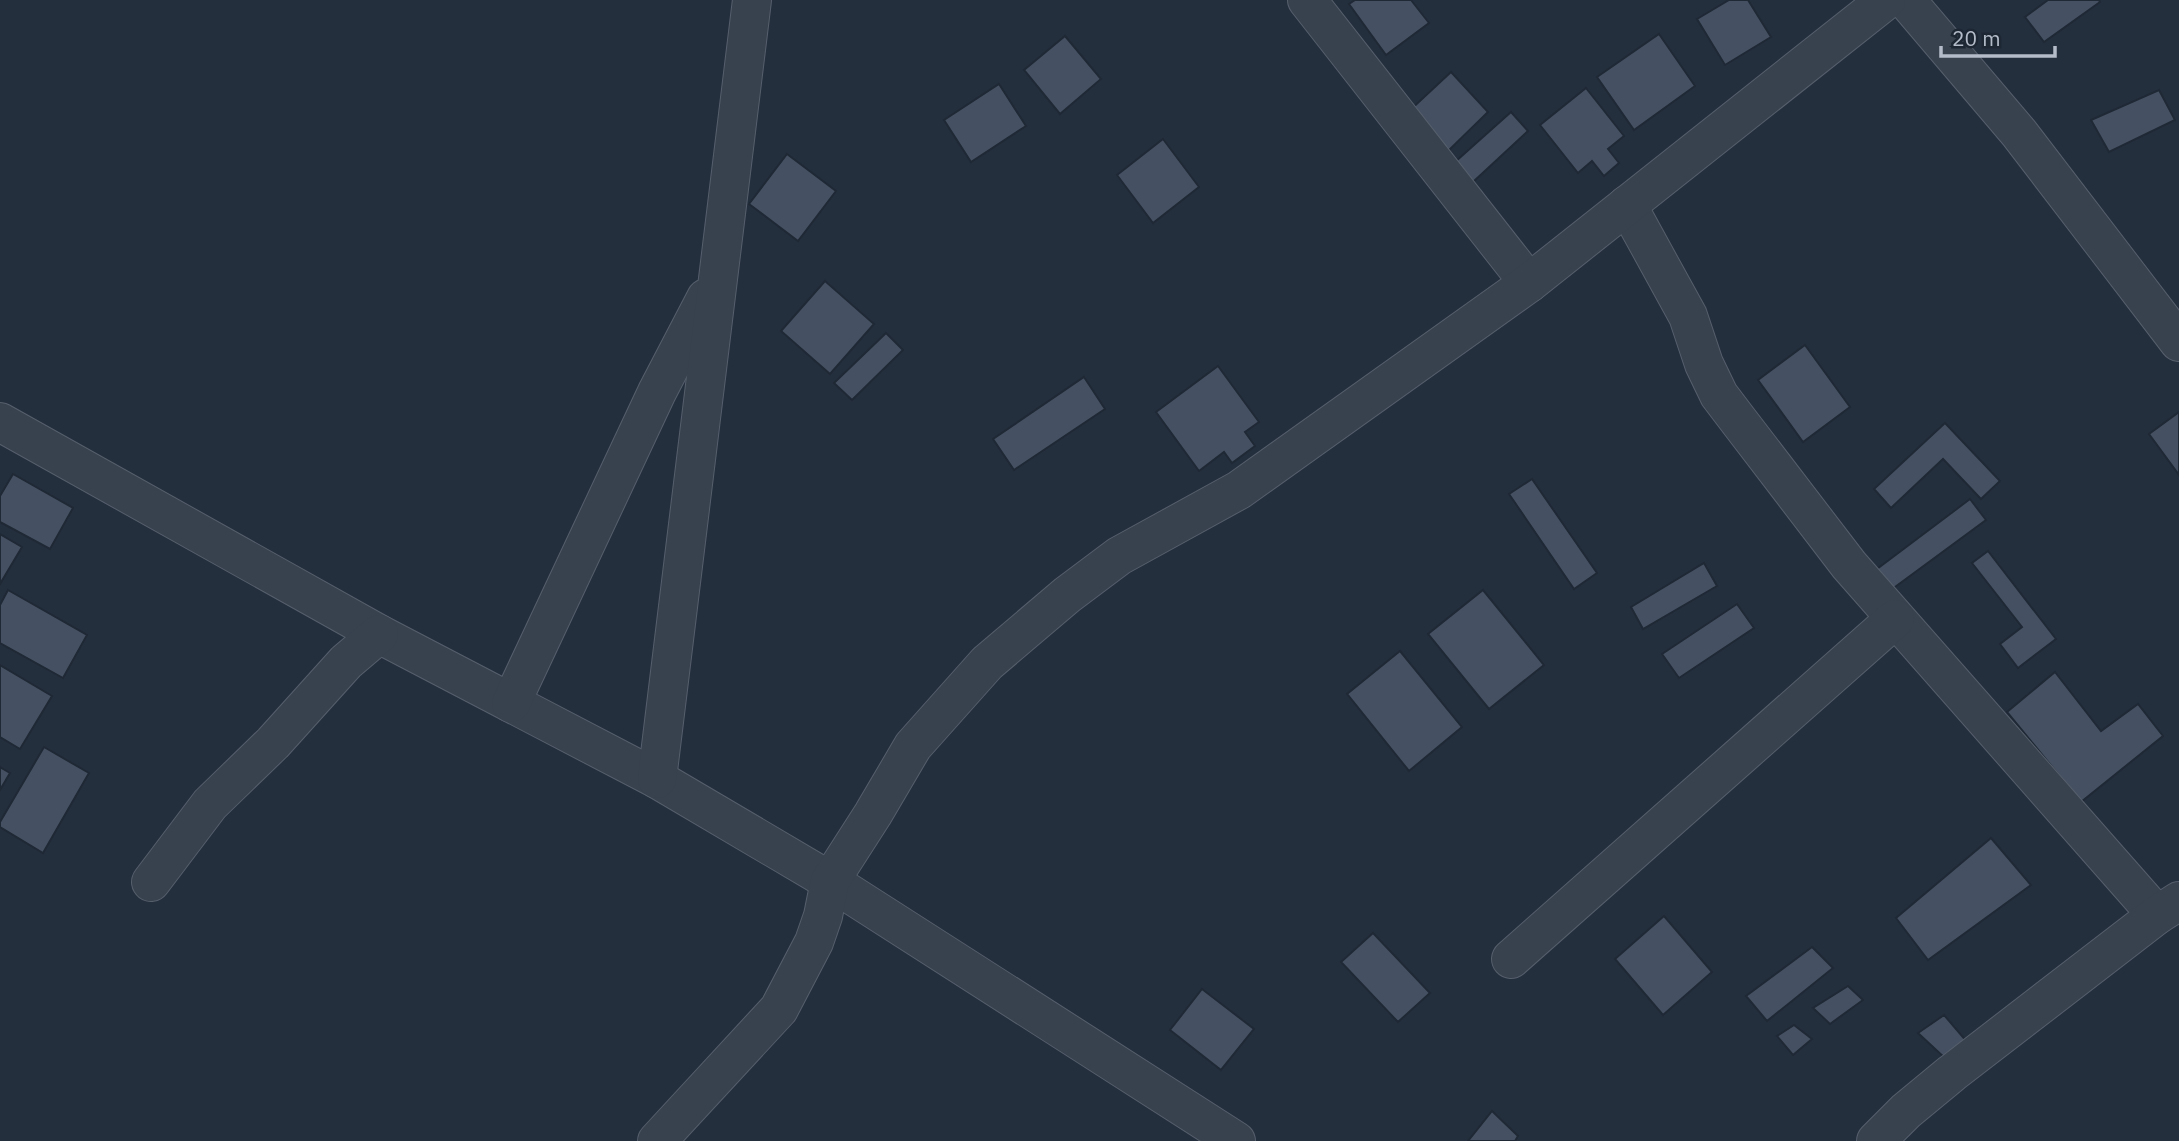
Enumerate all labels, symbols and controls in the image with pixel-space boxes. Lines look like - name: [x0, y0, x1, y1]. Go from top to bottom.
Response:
- scale bar: [1941, 14, 2055, 58]
- text: 20 m: [1952, 24, 2001, 52]

